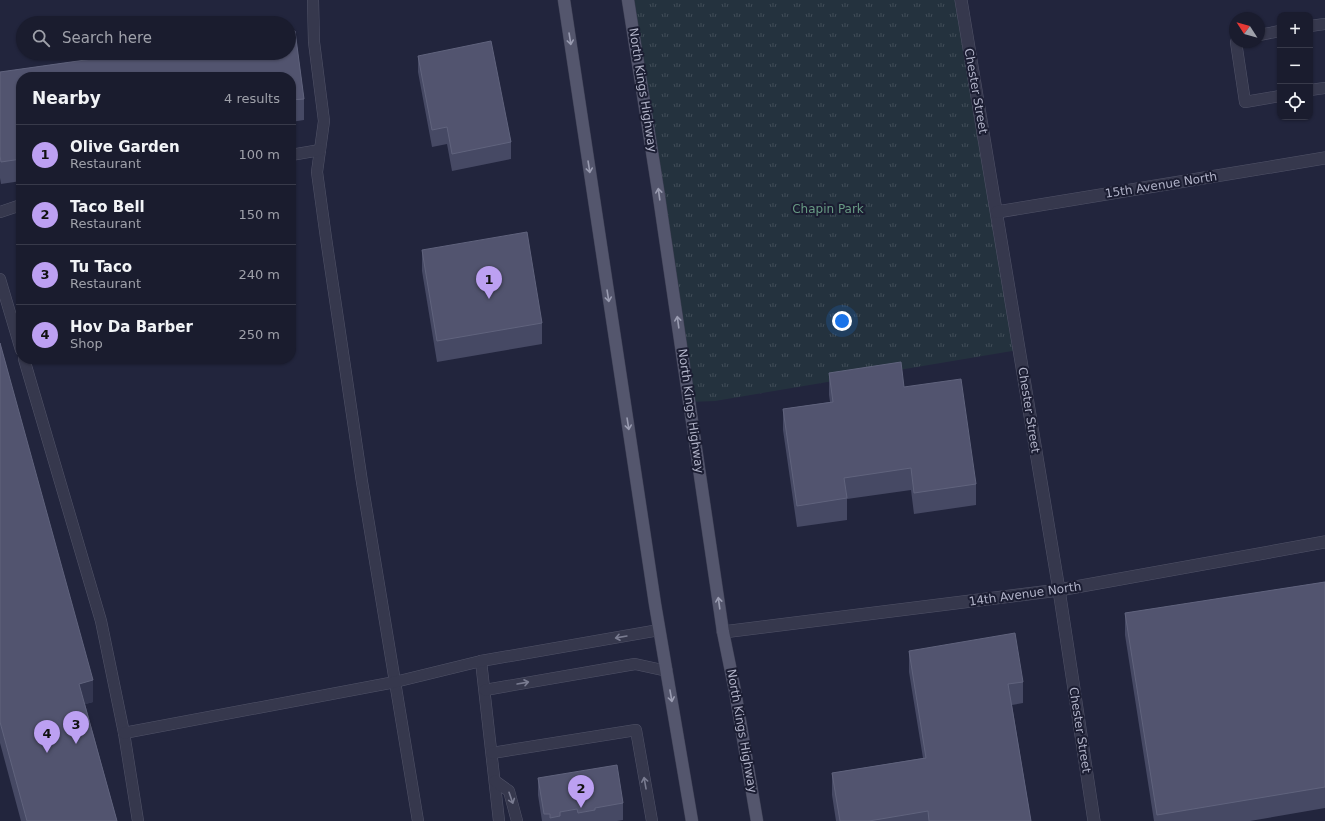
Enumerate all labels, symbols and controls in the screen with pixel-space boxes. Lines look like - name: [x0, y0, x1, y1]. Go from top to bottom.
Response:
- north arrow: [1229, 12, 1265, 48]
- map controls: [1277, 12, 1313, 120]
- button: +: [1277, 12, 1313, 48]
- search box: [16, 16, 296, 60]
- icon: search: [30, 27, 52, 49]
- street label: North Kings Highway: [626, 27, 660, 153]
- text: Search here: [62, 29, 152, 47]
- one-way arrow: [566, 32, 574, 45]
- street label: Chester Street: [962, 47, 990, 135]
- button: −: [1277, 48, 1313, 84]
- button: locate: [1277, 84, 1313, 120]
- text: Nearby: [32, 88, 101, 108]
- text: 4 results: [224, 91, 280, 106]
- text: Olive Garden: [70, 138, 180, 156]
- text: 1: [40, 147, 50, 162]
- text: 100 m: [238, 147, 280, 162]
- text: Restaurant: [70, 156, 141, 171]
- one-way arrow: [585, 160, 593, 173]
- street label: 15th Avenue North: [1104, 169, 1218, 201]
- one-way arrow: [655, 188, 663, 201]
- text: Taco Bell: [70, 198, 145, 216]
- park label: Chapin Park: [792, 202, 864, 216]
- text: 2: [40, 207, 50, 222]
- text: 150 m: [238, 207, 280, 222]
- text: Restaurant: [70, 216, 141, 231]
- text: Tu Taco: [70, 258, 132, 276]
- pin: 1: [476, 266, 502, 299]
- text: 3: [40, 267, 50, 282]
- text: 240 m: [238, 267, 280, 282]
- text: Restaurant: [70, 276, 141, 291]
- one-way arrow: [604, 289, 612, 302]
- your location: [832, 311, 852, 331]
- one-way arrow: [674, 316, 682, 329]
- text: Hov Da Barber: [70, 318, 193, 336]
- text: 4: [40, 327, 50, 342]
- text: 250 m: [238, 327, 280, 342]
- text: Shop: [70, 336, 103, 351]
- street label: North Kings Highway: [675, 348, 707, 474]
- street label: Chester Street: [1015, 366, 1043, 454]
- one-way arrow: [624, 417, 632, 430]
- street label: 14th Avenue North: [968, 579, 1082, 609]
- one-way arrow: [715, 597, 723, 610]
- one-way arrow: [614, 633, 627, 641]
- street label: North Kings Highway: [724, 668, 760, 794]
- one-way arrow: [517, 679, 530, 687]
- street label: Chester Street: [1066, 686, 1094, 774]
- one-way arrow: [667, 689, 675, 702]
- pin: 3: [63, 711, 89, 744]
- pin: 4: [34, 720, 60, 753]
- pin: 2: [568, 775, 594, 808]
- one-way arrow: [641, 776, 649, 789]
- one-way arrow: [508, 791, 515, 804]

